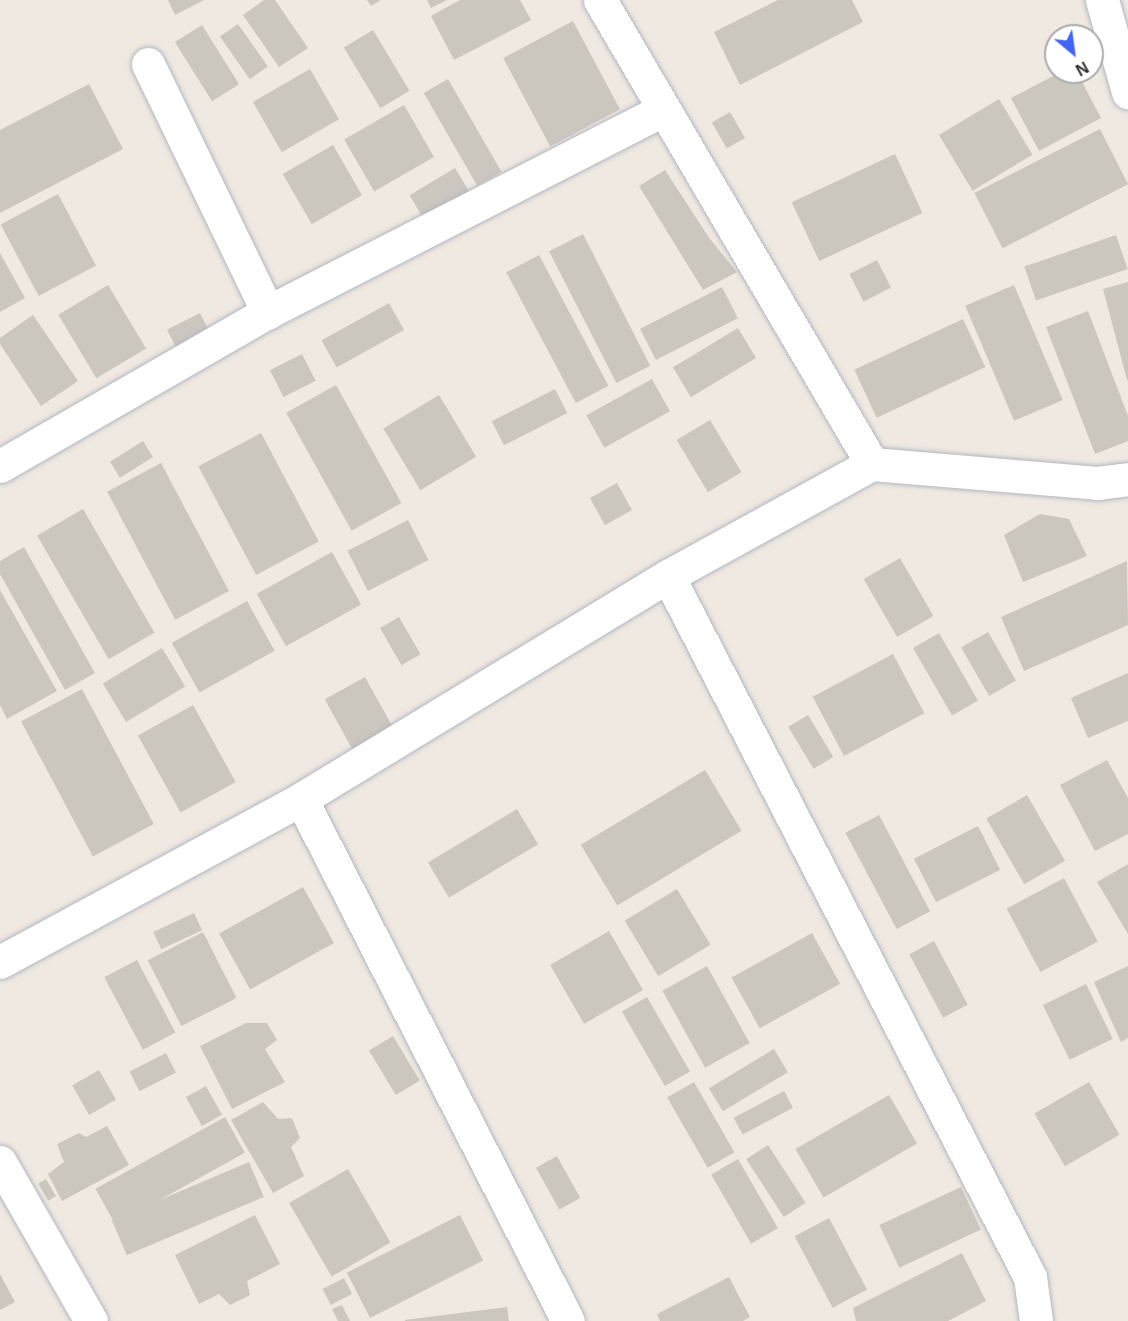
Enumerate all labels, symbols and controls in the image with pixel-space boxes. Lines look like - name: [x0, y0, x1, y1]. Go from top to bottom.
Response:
- north arrow: [1044, 24, 1104, 84]
- text: N: [1073, 58, 1091, 79]

